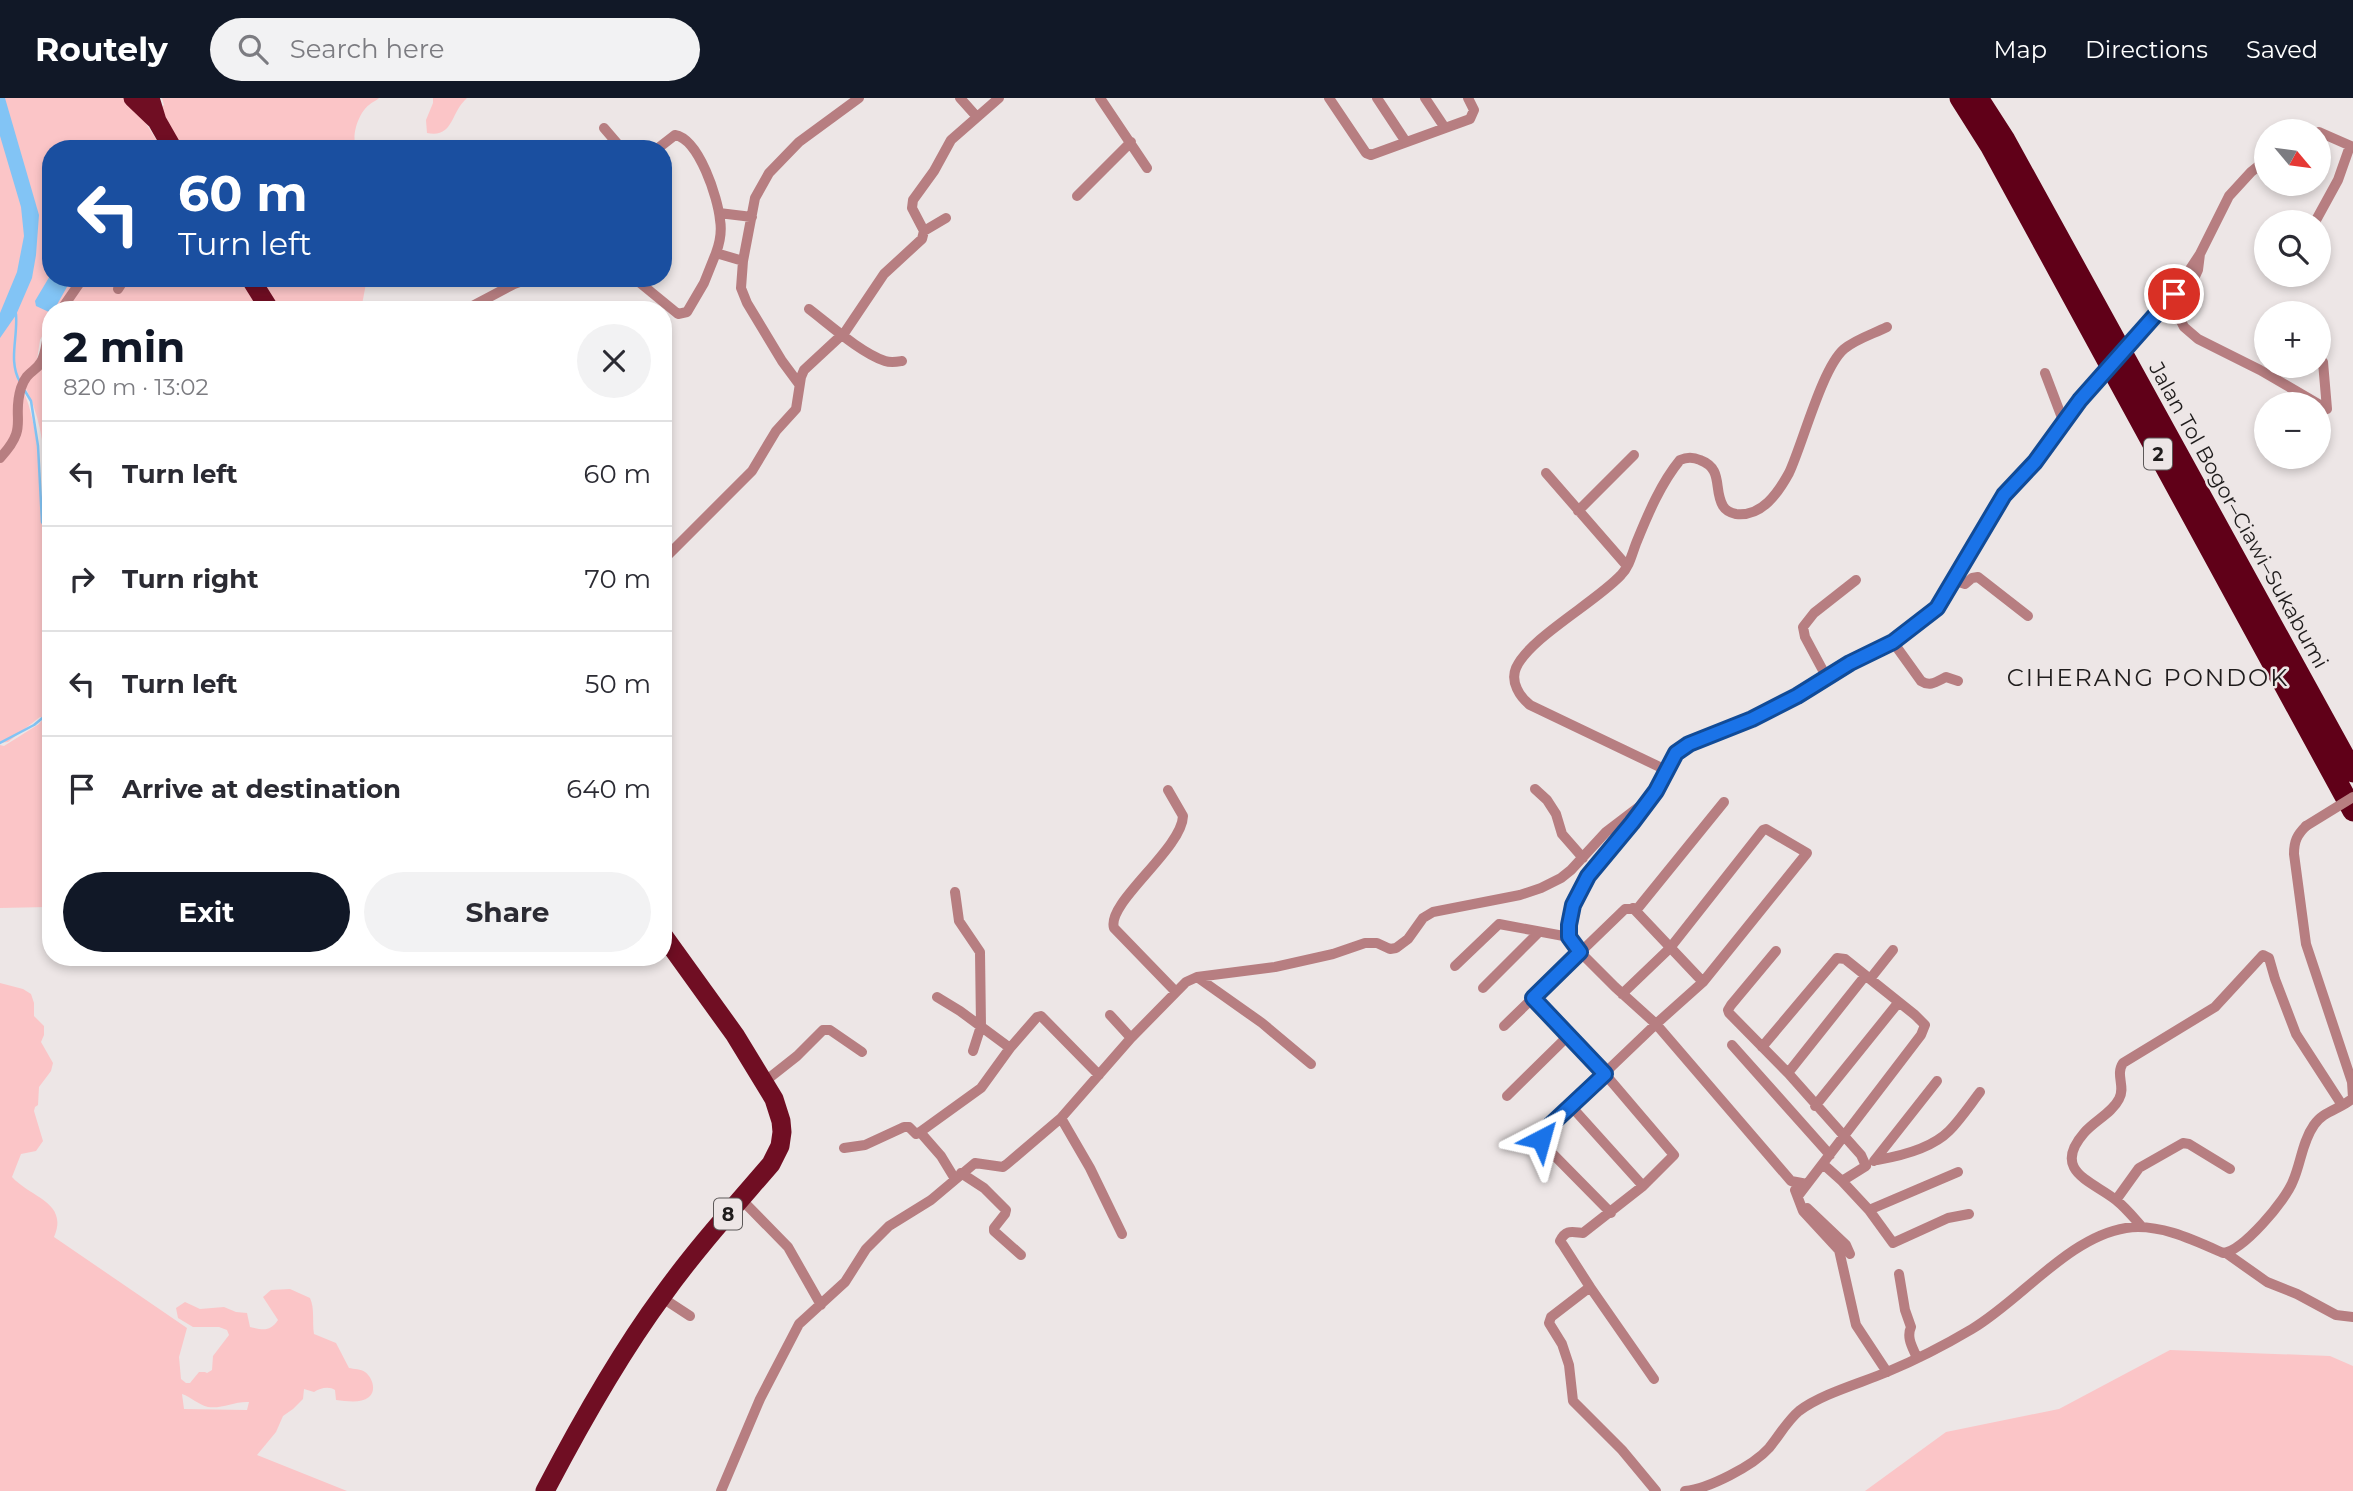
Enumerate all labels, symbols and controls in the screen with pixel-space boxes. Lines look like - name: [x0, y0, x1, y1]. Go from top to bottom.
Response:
- search box: [210, 18, 700, 81]
- text: Routely: [35, 29, 168, 69]
- icon: search: [234, 30, 272, 68]
- text: Search here: [290, 33, 445, 65]
- text: Map: [1994, 35, 2047, 64]
- text: Directions: [2085, 35, 2208, 64]
- text: Saved: [2246, 35, 2318, 64]
- north arrow: [2254, 119, 2331, 196]
- map controls: [2254, 119, 2331, 469]
- text: 60 m: [178, 164, 308, 223]
- icon: left: [63, 168, 154, 259]
- button: search: [2254, 210, 2331, 287]
- text: Turn left: [178, 224, 312, 263]
- pin: [2144, 264, 2204, 324]
- icon: arrive: [2155, 275, 2193, 313]
- button: +: [2254, 301, 2331, 378]
- text: 2 min: [63, 321, 185, 373]
- button: close: [577, 324, 651, 398]
- street label: Jalan Tol Bogor–Ciawi–Sukabumi: [2144, 357, 2334, 672]
- text: 820 m · 13:02: [63, 373, 209, 401]
- button: −: [2254, 392, 2331, 469]
- road number: 2: [2144, 438, 2172, 470]
- icon: left: [63, 455, 101, 493]
- text: Turn left: [122, 458, 238, 490]
- text: 60 m: [584, 458, 651, 490]
- icon: right: [63, 560, 101, 598]
- text: Turn right: [122, 563, 258, 595]
- text: 70 m: [585, 563, 651, 595]
- district label: CIHERANG PONDOK: [2007, 663, 2289, 692]
- icon: left: [63, 665, 101, 703]
- text: Turn left: [122, 668, 238, 700]
- text: 50 m: [585, 668, 651, 700]
- icon: arrive: [63, 770, 101, 808]
- text: Arrive at destination: [122, 773, 401, 805]
- text: 640 m: [566, 773, 651, 805]
- button: Exit: [63, 872, 350, 952]
- button: Share: [364, 872, 651, 952]
- position arrow: [1504, 1102, 1578, 1176]
- road number: 8: [714, 1198, 742, 1230]

